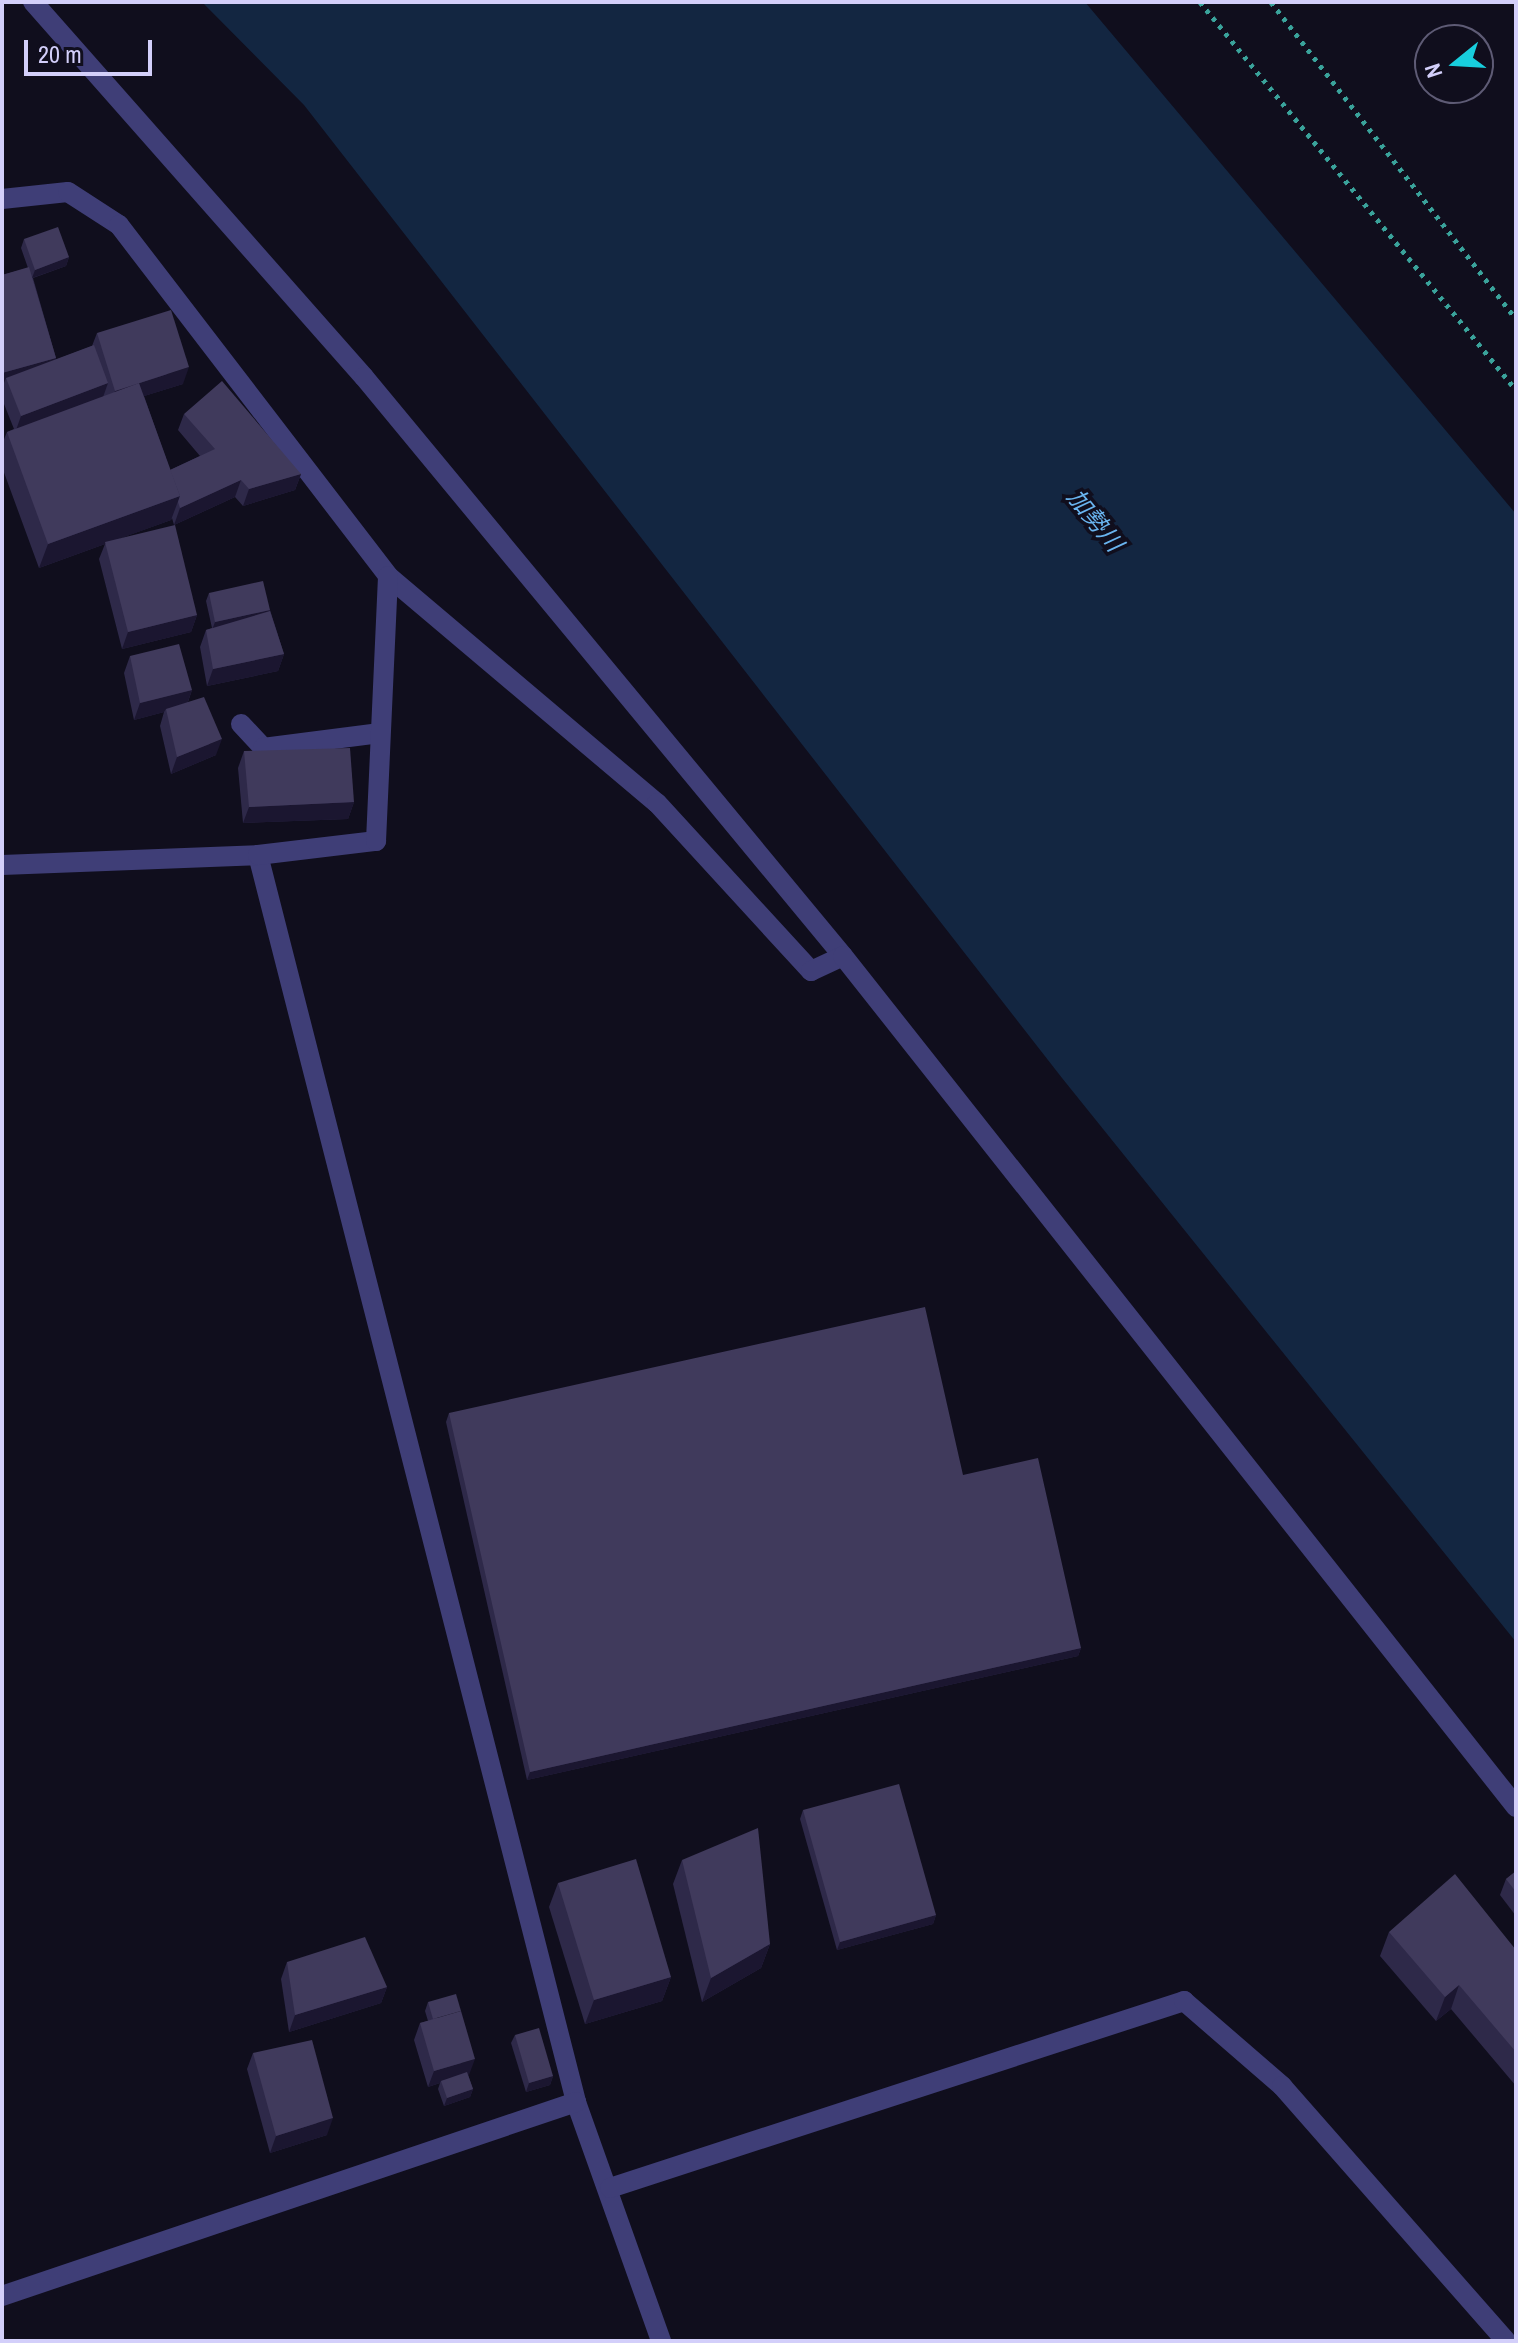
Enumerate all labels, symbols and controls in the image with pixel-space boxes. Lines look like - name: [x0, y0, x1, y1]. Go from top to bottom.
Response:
- scale bar: [28, 24, 156, 74]
- north arrow: [1414, 24, 1494, 104]
- text: 20 m: [38, 38, 82, 70]
- text: N: [1417, 60, 1449, 82]
- water label: 加勢川: [1061, 483, 1129, 557]

